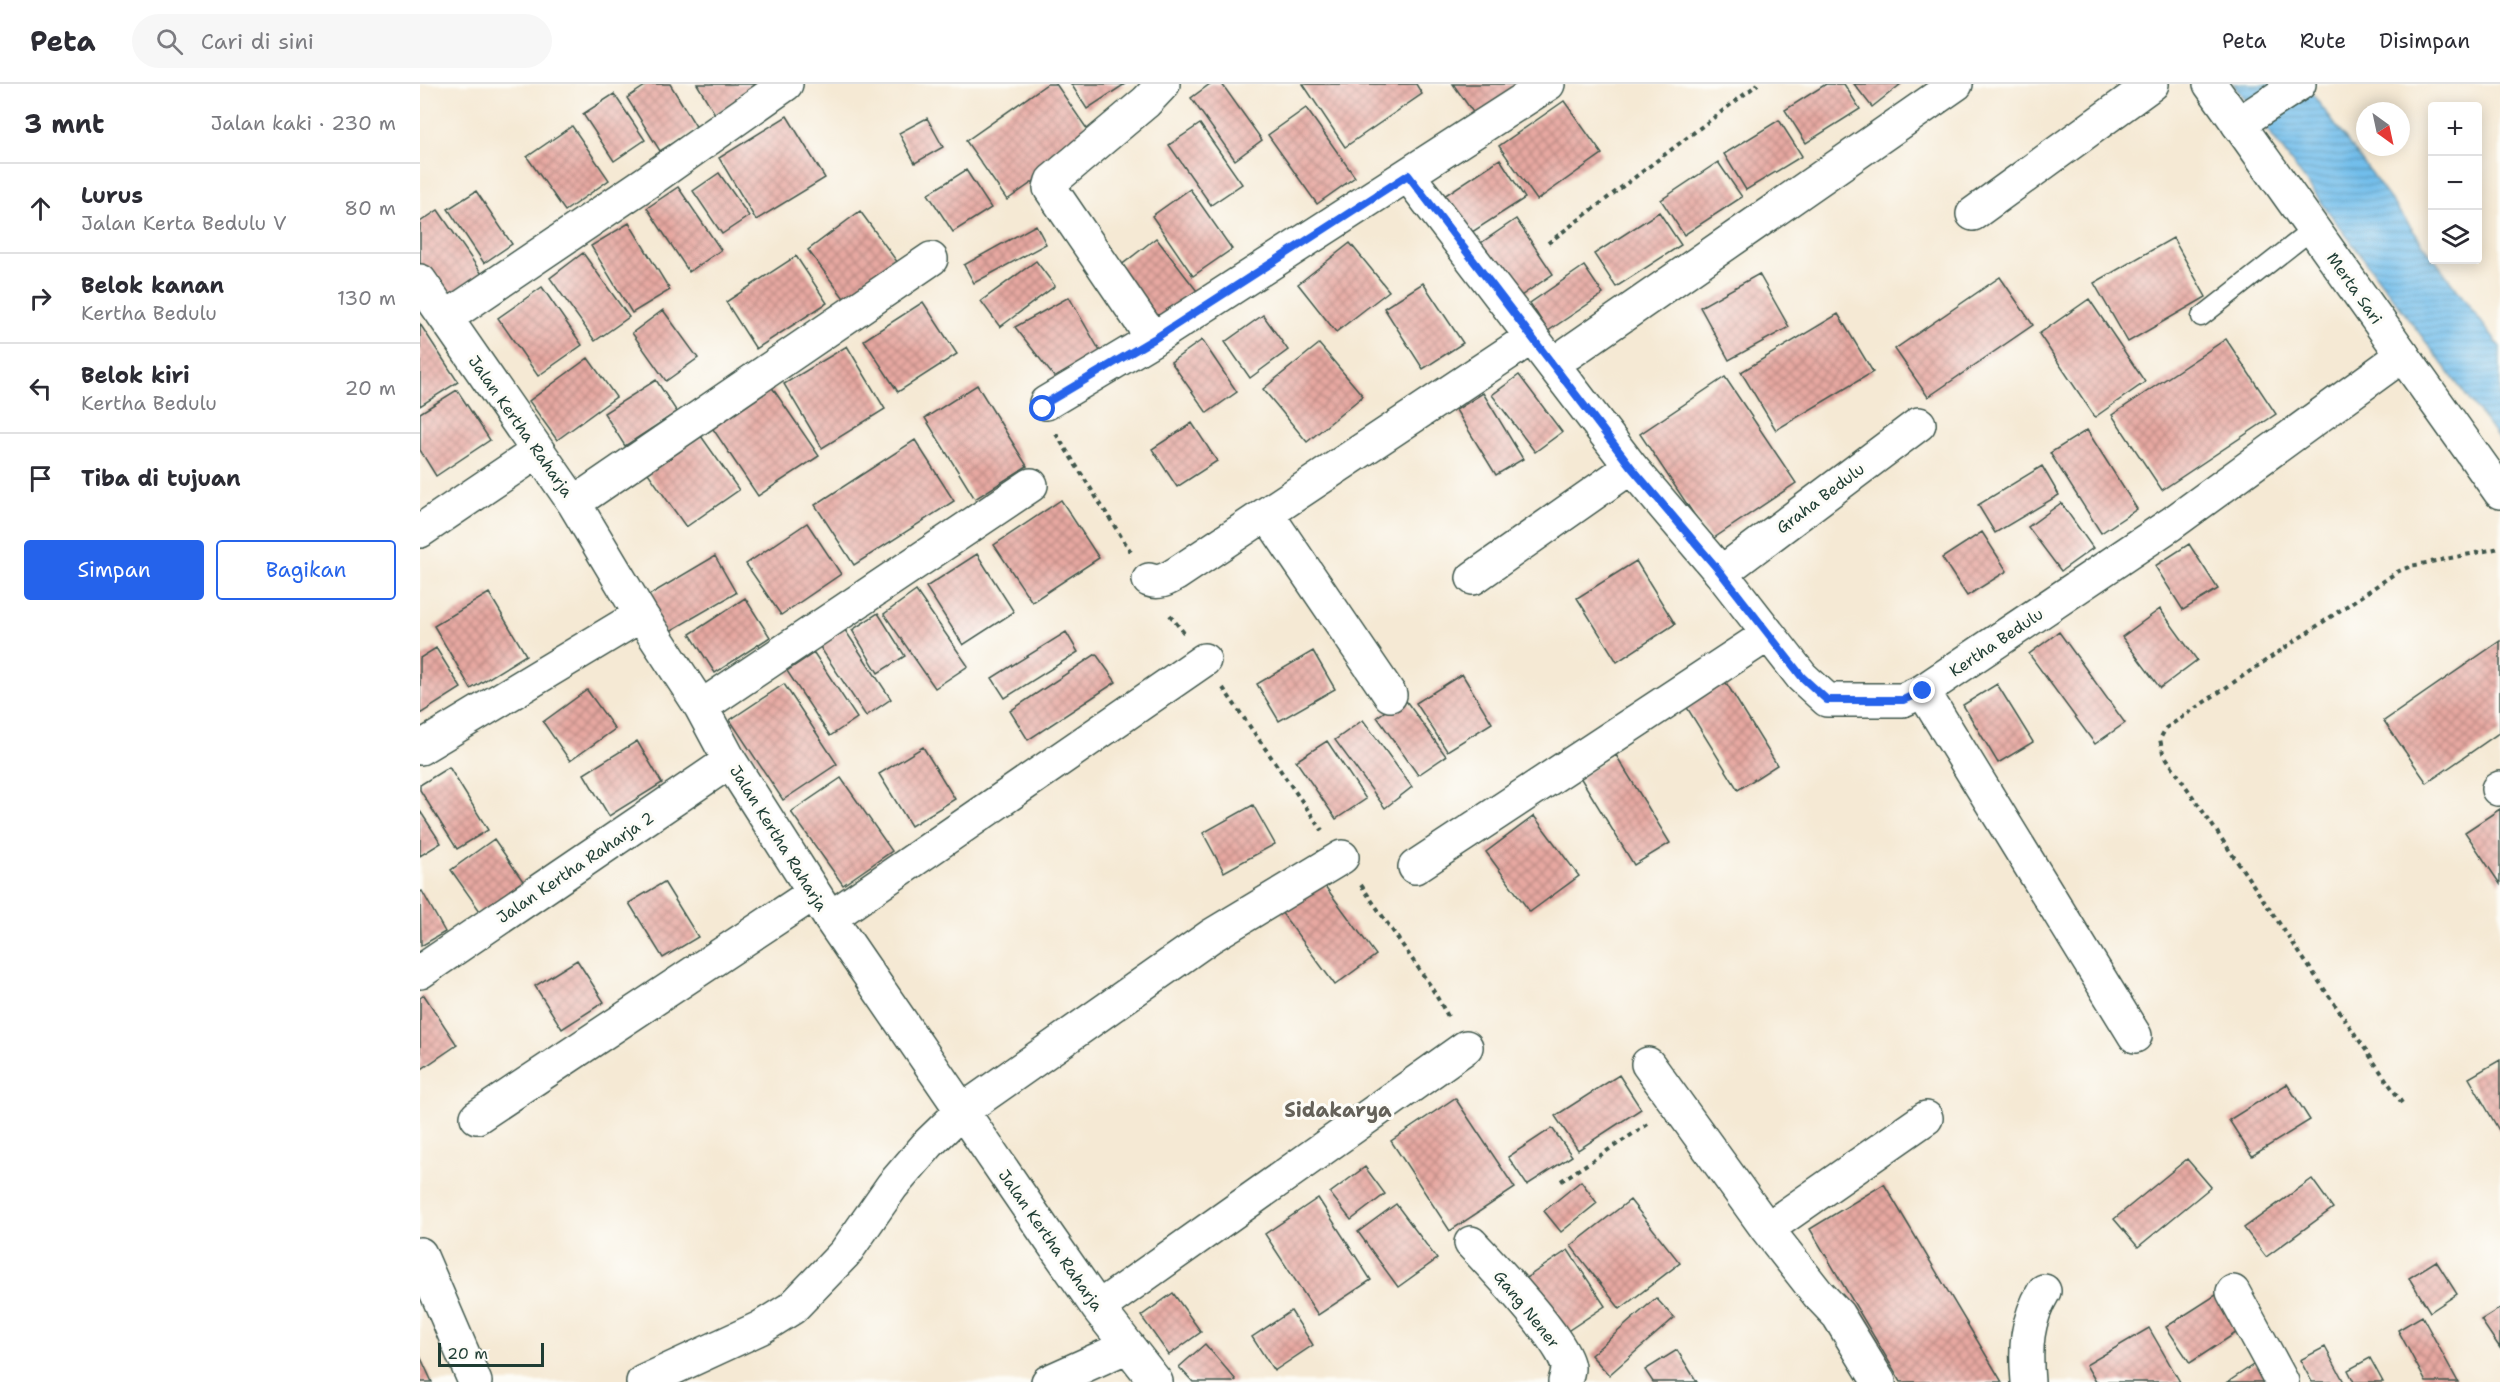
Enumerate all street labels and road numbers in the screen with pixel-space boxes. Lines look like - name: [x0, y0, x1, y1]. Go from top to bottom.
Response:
- street label: Merta Sari: [2322, 248, 2387, 328]
- street label: Jalan Kertha Raharja: [464, 351, 577, 501]
- street label: Graha Bedulu: [1772, 458, 1869, 538]
- street label: Kertha Bedulu: [1945, 603, 2047, 682]
- street label: Jalan Kertha Raharja: [725, 761, 832, 915]
- street label: Jalan Kertha Raharja 2: [493, 807, 658, 928]
- street label: Jalan Kertha Raharja: [994, 1165, 1107, 1315]
- street label: Gang Nener: [1489, 1266, 1564, 1352]

